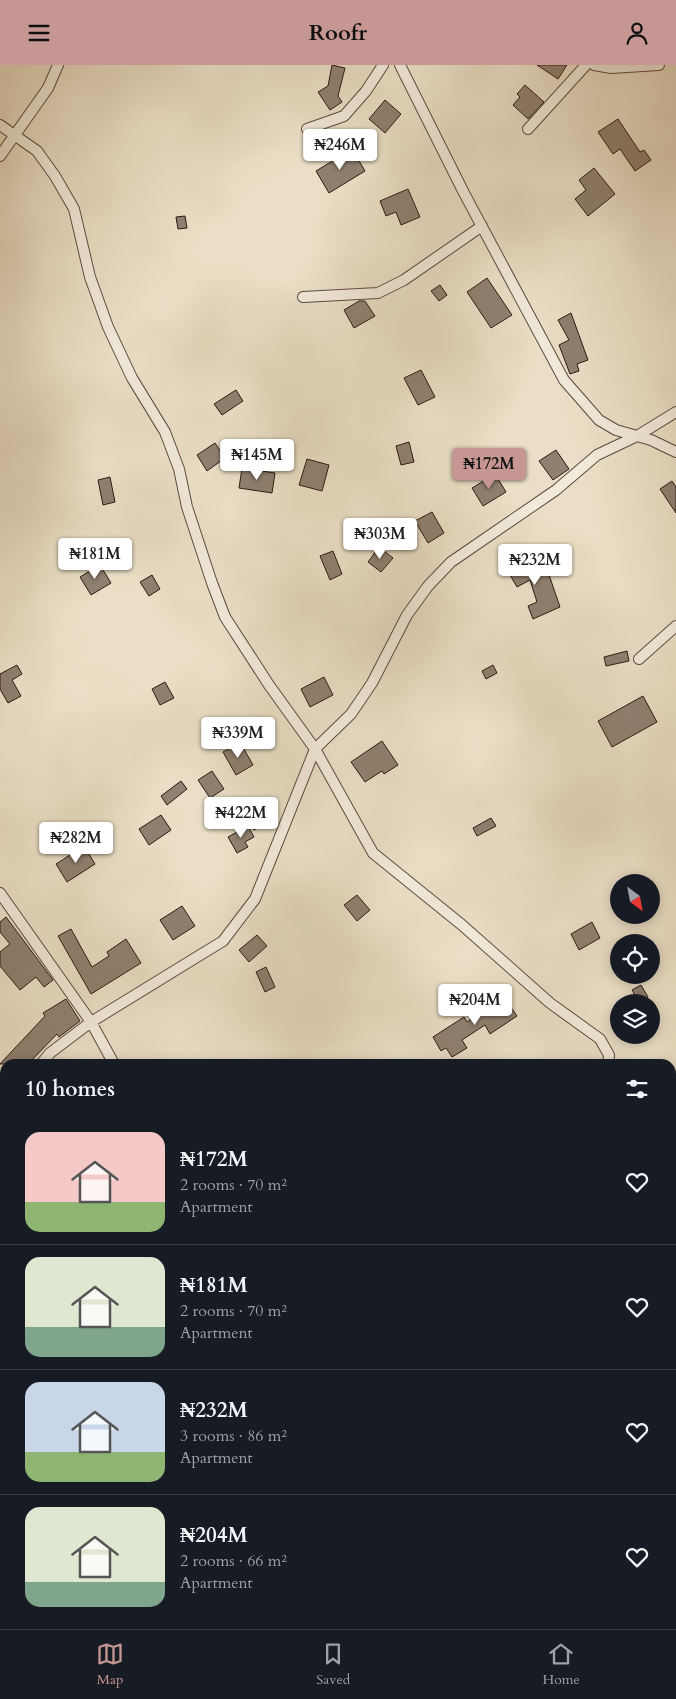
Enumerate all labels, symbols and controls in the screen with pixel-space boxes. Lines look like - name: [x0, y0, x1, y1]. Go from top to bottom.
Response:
- text: Roofr: [309, 18, 367, 48]
- icon: menu: [25, 19, 53, 47]
- icon: person: [623, 19, 651, 47]
- pin: ₦246M: [305, 129, 375, 171]
- text: ₦246M: [314, 134, 366, 156]
- pin: ₦145M: [222, 439, 292, 481]
- text: ₦145M: [231, 444, 283, 466]
- pin: ₦172M: [454, 447, 524, 490]
- text: ₦172M: [463, 453, 515, 475]
- pin: ₦303M: [345, 517, 415, 560]
- text: ₦303M: [354, 523, 406, 545]
- pin: ₦181M: [60, 537, 130, 580]
- text: ₦181M: [69, 543, 121, 565]
- pin: ₦232M: [500, 543, 570, 586]
- text: ₦232M: [509, 549, 561, 571]
- pin: ₦339M: [203, 717, 273, 759]
- text: ₦339M: [212, 722, 264, 744]
- pin: ₦422M: [206, 797, 276, 839]
- text: ₦422M: [215, 802, 267, 824]
- pin: ₦282M: [41, 821, 111, 864]
- text: ₦282M: [50, 827, 102, 849]
- north arrow: [610, 874, 660, 924]
- map controls: [610, 874, 660, 1044]
- button: locate: [610, 934, 660, 984]
- pin: ₦204M: [440, 983, 510, 1026]
- text: ₦204M: [449, 989, 501, 1011]
- button: layers: [610, 994, 660, 1044]
- text: 10 homes: [25, 1075, 115, 1104]
- icon: filters: [623, 1075, 651, 1103]
- text: ₦172M: [180, 1145, 248, 1174]
- icon: home: [65, 1152, 125, 1212]
- icon: heart: [623, 1168, 651, 1196]
- text: 2 rooms · 70 m²: [180, 1174, 287, 1196]
- text: Apartment: [180, 1196, 253, 1218]
- text: ₦181M: [180, 1271, 248, 1300]
- icon: home: [65, 1277, 125, 1337]
- icon: heart: [623, 1293, 651, 1321]
- text: 2 rooms · 70 m²: [180, 1300, 287, 1322]
- text: Apartment: [180, 1322, 253, 1344]
- text: ₦232M: [180, 1396, 248, 1425]
- icon: home: [65, 1402, 125, 1462]
- icon: heart: [623, 1418, 651, 1446]
- text: 3 rooms · 86 m²: [180, 1425, 287, 1447]
- text: Apartment: [180, 1447, 253, 1469]
- text: ₦204M: [180, 1521, 248, 1550]
- icon: home: [65, 1527, 125, 1587]
- icon: heart: [623, 1543, 651, 1571]
- text: 2 rooms · 66 m²: [180, 1550, 287, 1572]
- text: Apartment: [180, 1572, 253, 1594]
- tab: Map: [96, 1640, 124, 1689]
- tab: Saved: [316, 1640, 350, 1689]
- tab: Home: [542, 1640, 580, 1689]

